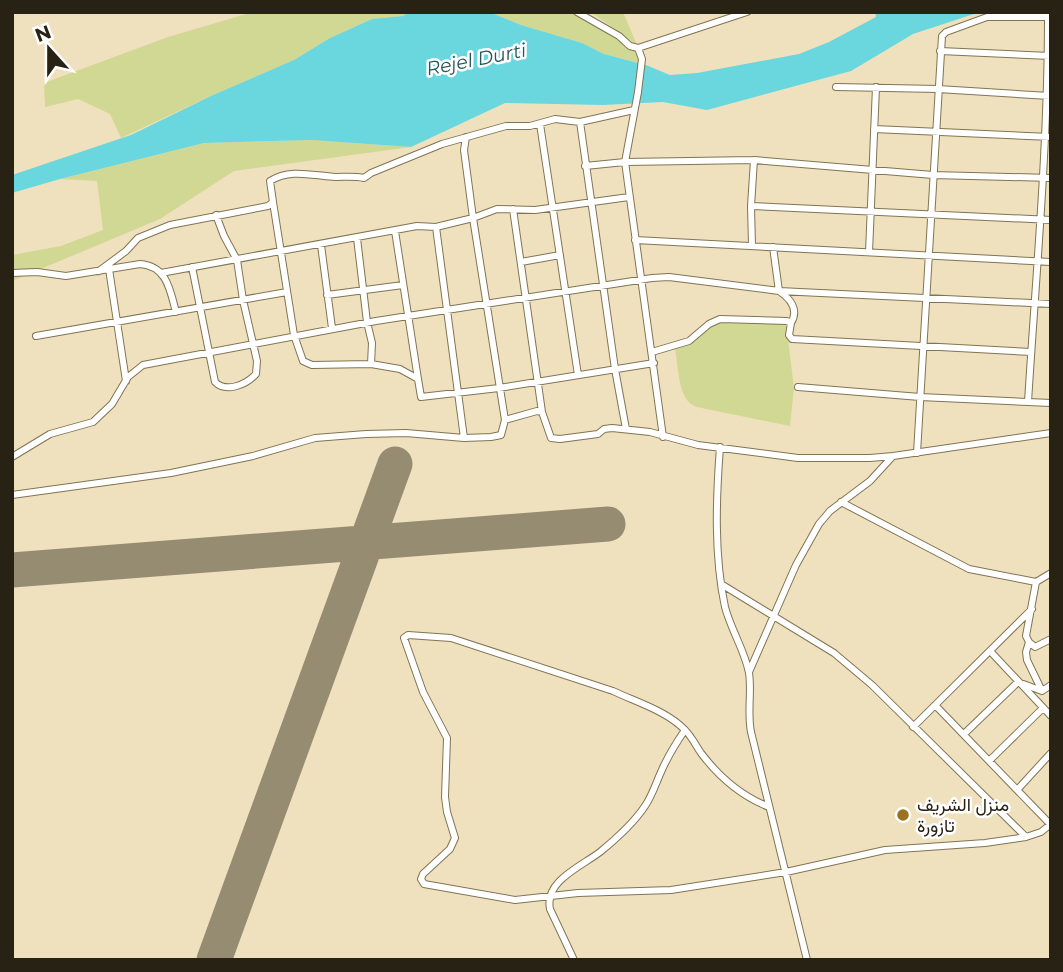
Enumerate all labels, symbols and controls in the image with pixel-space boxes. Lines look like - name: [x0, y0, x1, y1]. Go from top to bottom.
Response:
- north arrow: [14, 14, 84, 84]
- text: N: [32, 20, 54, 47]
- water label: Rejel Durti: [424, 38, 529, 80]
- place label: منزل الشريف تازورة: [917, 794, 1009, 837]
- marker: منزل الشريف تازورة: [895, 807, 911, 823]

